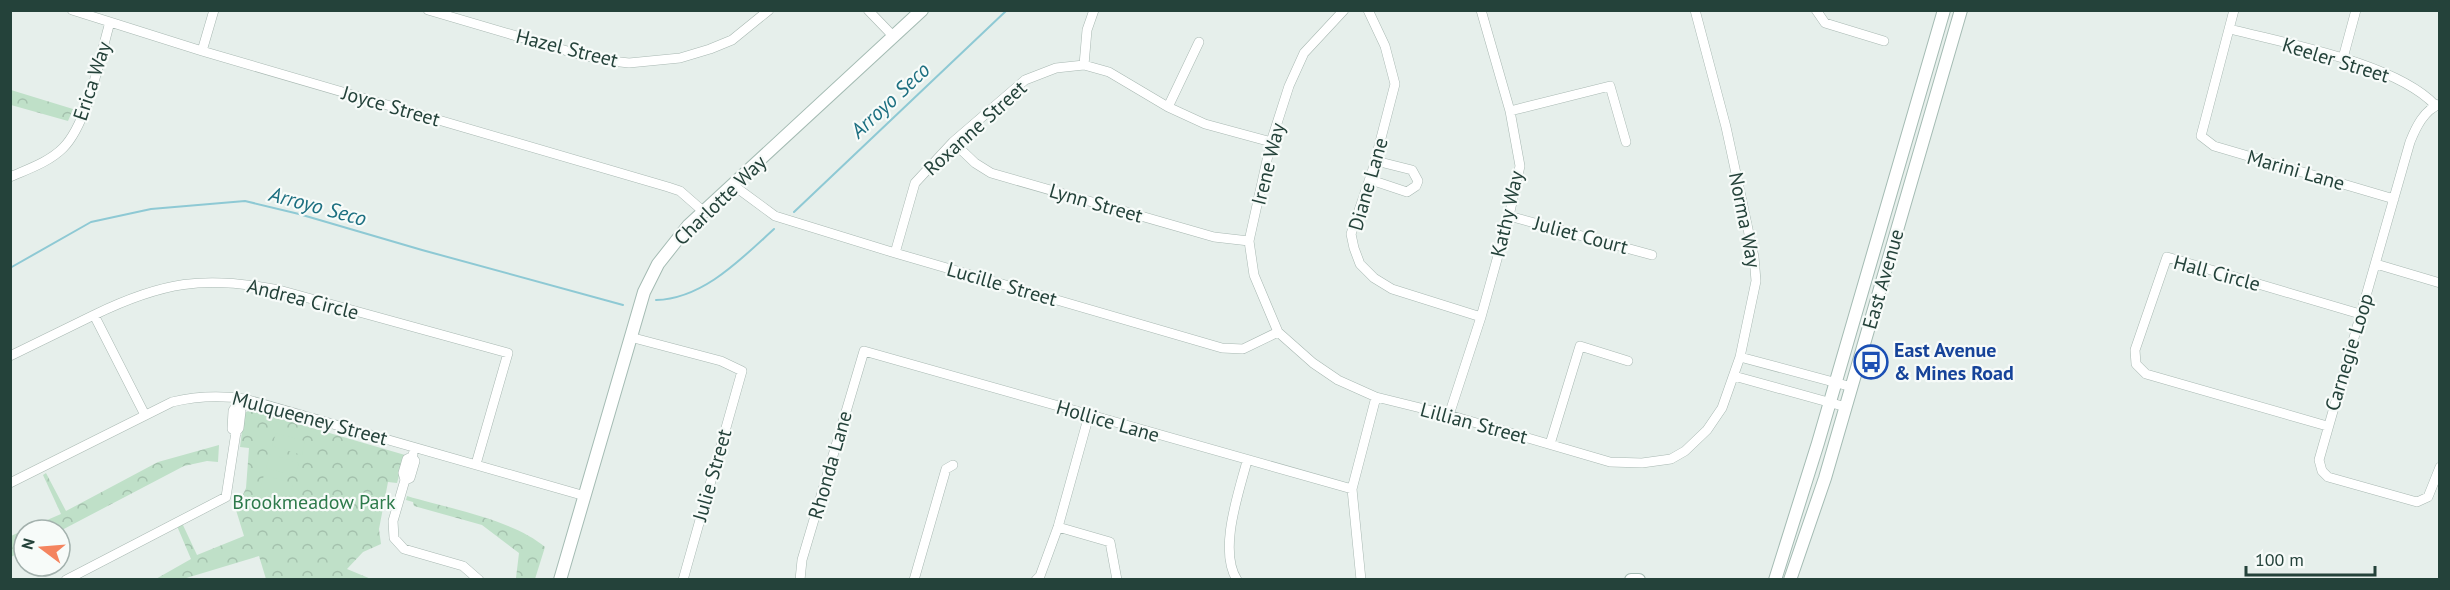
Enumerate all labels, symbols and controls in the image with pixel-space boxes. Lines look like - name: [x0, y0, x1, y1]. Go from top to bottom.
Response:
- street label: Hazel Street: [513, 23, 621, 73]
- street label: Keeler Street: [2279, 31, 2393, 89]
- street label: Erica Way: [67, 37, 117, 124]
- water label: Arroyo Seco: [844, 56, 936, 144]
- street label: Roxanne Street: [918, 75, 1032, 181]
- street label: Joyce Street: [338, 79, 443, 132]
- street label: Irene Way: [1245, 120, 1291, 208]
- street label: Diane Lane: [1342, 134, 1394, 234]
- street label: Marini Lane: [2244, 144, 2348, 196]
- street label: Charlotte Way: [668, 149, 772, 251]
- street label: Kathy Way: [1484, 168, 1530, 260]
- street label: Norma Way: [1723, 170, 1767, 271]
- street label: Lynn Street: [1046, 177, 1146, 229]
- water label: Arroyo Seco: [266, 180, 369, 232]
- street label: Juliet Court: [1530, 210, 1631, 260]
- street label: East Avenue: [1856, 226, 1910, 332]
- street label: Hall Circle: [2171, 249, 2263, 297]
- street label: Lucille Street: [944, 256, 1060, 312]
- street label: Andrea Circle: [244, 273, 362, 325]
- street label: Carnegie Loop: [2319, 290, 2379, 414]
- place label: East Avenue & Mines Road: [1894, 337, 2014, 386]
- bus stop icon: East Avenue & Mines Road: [1853, 344, 1889, 380]
- street label: Mulqueeney Street: [229, 385, 391, 451]
- street label: Hollice Lane: [1053, 394, 1163, 448]
- street label: Lillian Street: [1417, 396, 1531, 450]
- street label: Rhonda Lane: [802, 408, 858, 522]
- street label: Julie Street: [686, 426, 738, 525]
- park label: Brookmeadow Park: [232, 489, 396, 515]
- north arrow: [12, 518, 72, 578]
- text: N: [17, 536, 39, 552]
- scale bar: [2246, 539, 2375, 577]
- text: 100 m: [2255, 548, 2304, 571]

